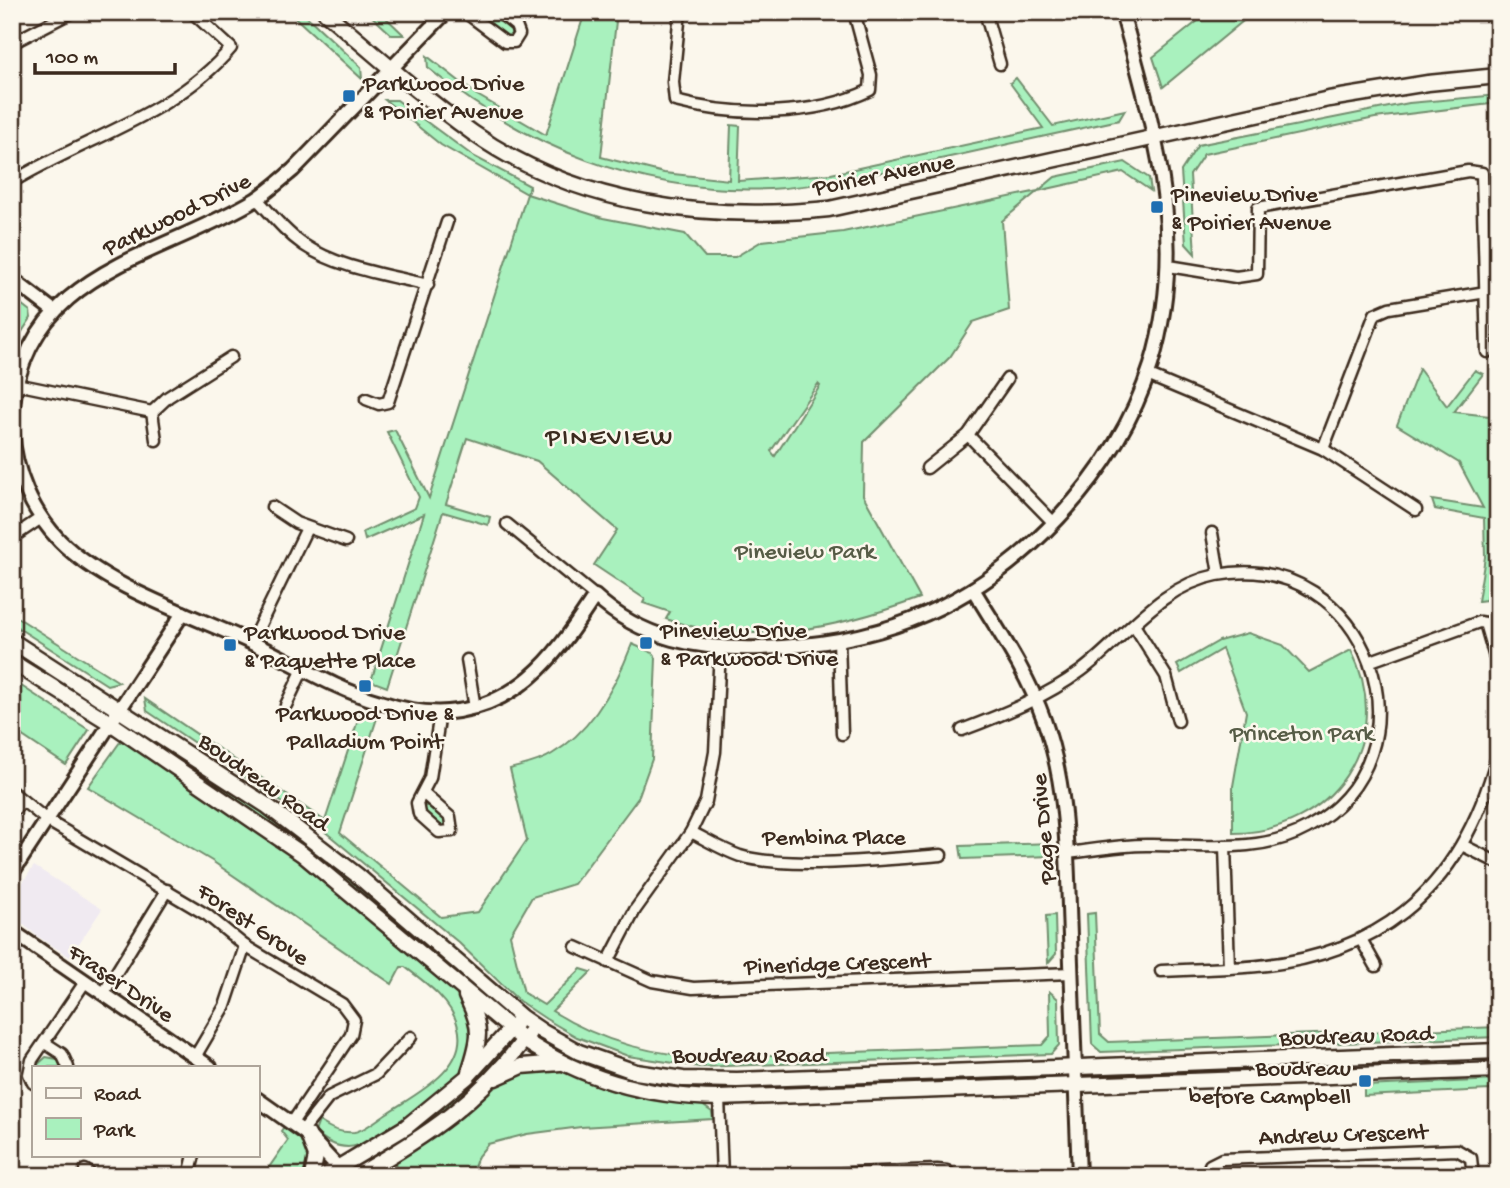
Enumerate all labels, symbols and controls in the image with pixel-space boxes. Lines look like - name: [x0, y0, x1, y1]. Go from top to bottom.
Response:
- scale bar: [35, 32, 175, 76]
- text: 100 m: [45, 47, 98, 72]
- place label: Parkwood Drive & Poirier Avenue: [362, 71, 525, 128]
- marker: Parkwood Drive & Poirier Avenue: [341, 88, 357, 104]
- street label: Poirier Avenue: [810, 148, 957, 205]
- street label: Parkwood Drive: [98, 167, 257, 265]
- place label: Pineview Drive & Poirier Avenue: [1170, 182, 1332, 239]
- marker: Pineview Drive & Poirier Avenue: [1149, 199, 1165, 215]
- district label: PINEVIEW: [545, 424, 674, 455]
- park label: Pineview Park: [734, 539, 878, 568]
- place label: Pineview Drive & Parkwood Drive: [659, 618, 839, 675]
- place label: Parkwood Drive & Paquette Place: [243, 620, 416, 677]
- marker: Pineview Drive & Parkwood Drive: [638, 635, 654, 651]
- marker: Parkwood Drive & Paquette Place: [222, 637, 238, 653]
- marker: Parkwood Drive & Palladium Point: [357, 678, 373, 694]
- place label: Parkwood Drive & Palladium Point: [275, 701, 454, 758]
- park label: Princeton Park: [1229, 721, 1376, 750]
- street label: Boudreau Road: [191, 727, 336, 841]
- street label: Page Drive: [1026, 772, 1065, 886]
- street label: Pembina Place: [761, 825, 906, 854]
- street label: Forest Grove: [190, 877, 314, 974]
- street label: Fraser Drive: [61, 938, 179, 1031]
- street label: Pineridge Crescent: [743, 948, 933, 983]
- street label: Boudreau Road: [1278, 1020, 1435, 1055]
- street label: Boudreau Road: [671, 1043, 828, 1072]
- place label: Boudreau before Campbell: [1189, 1056, 1351, 1113]
- legend: [32, 1066, 259, 1156]
- marker: Boudreau before Campbell: [1357, 1073, 1373, 1089]
- text: Road: [94, 1084, 142, 1109]
- street label: Andrew Crescent: [1258, 1119, 1430, 1154]
- text: Park: [93, 1120, 137, 1145]

